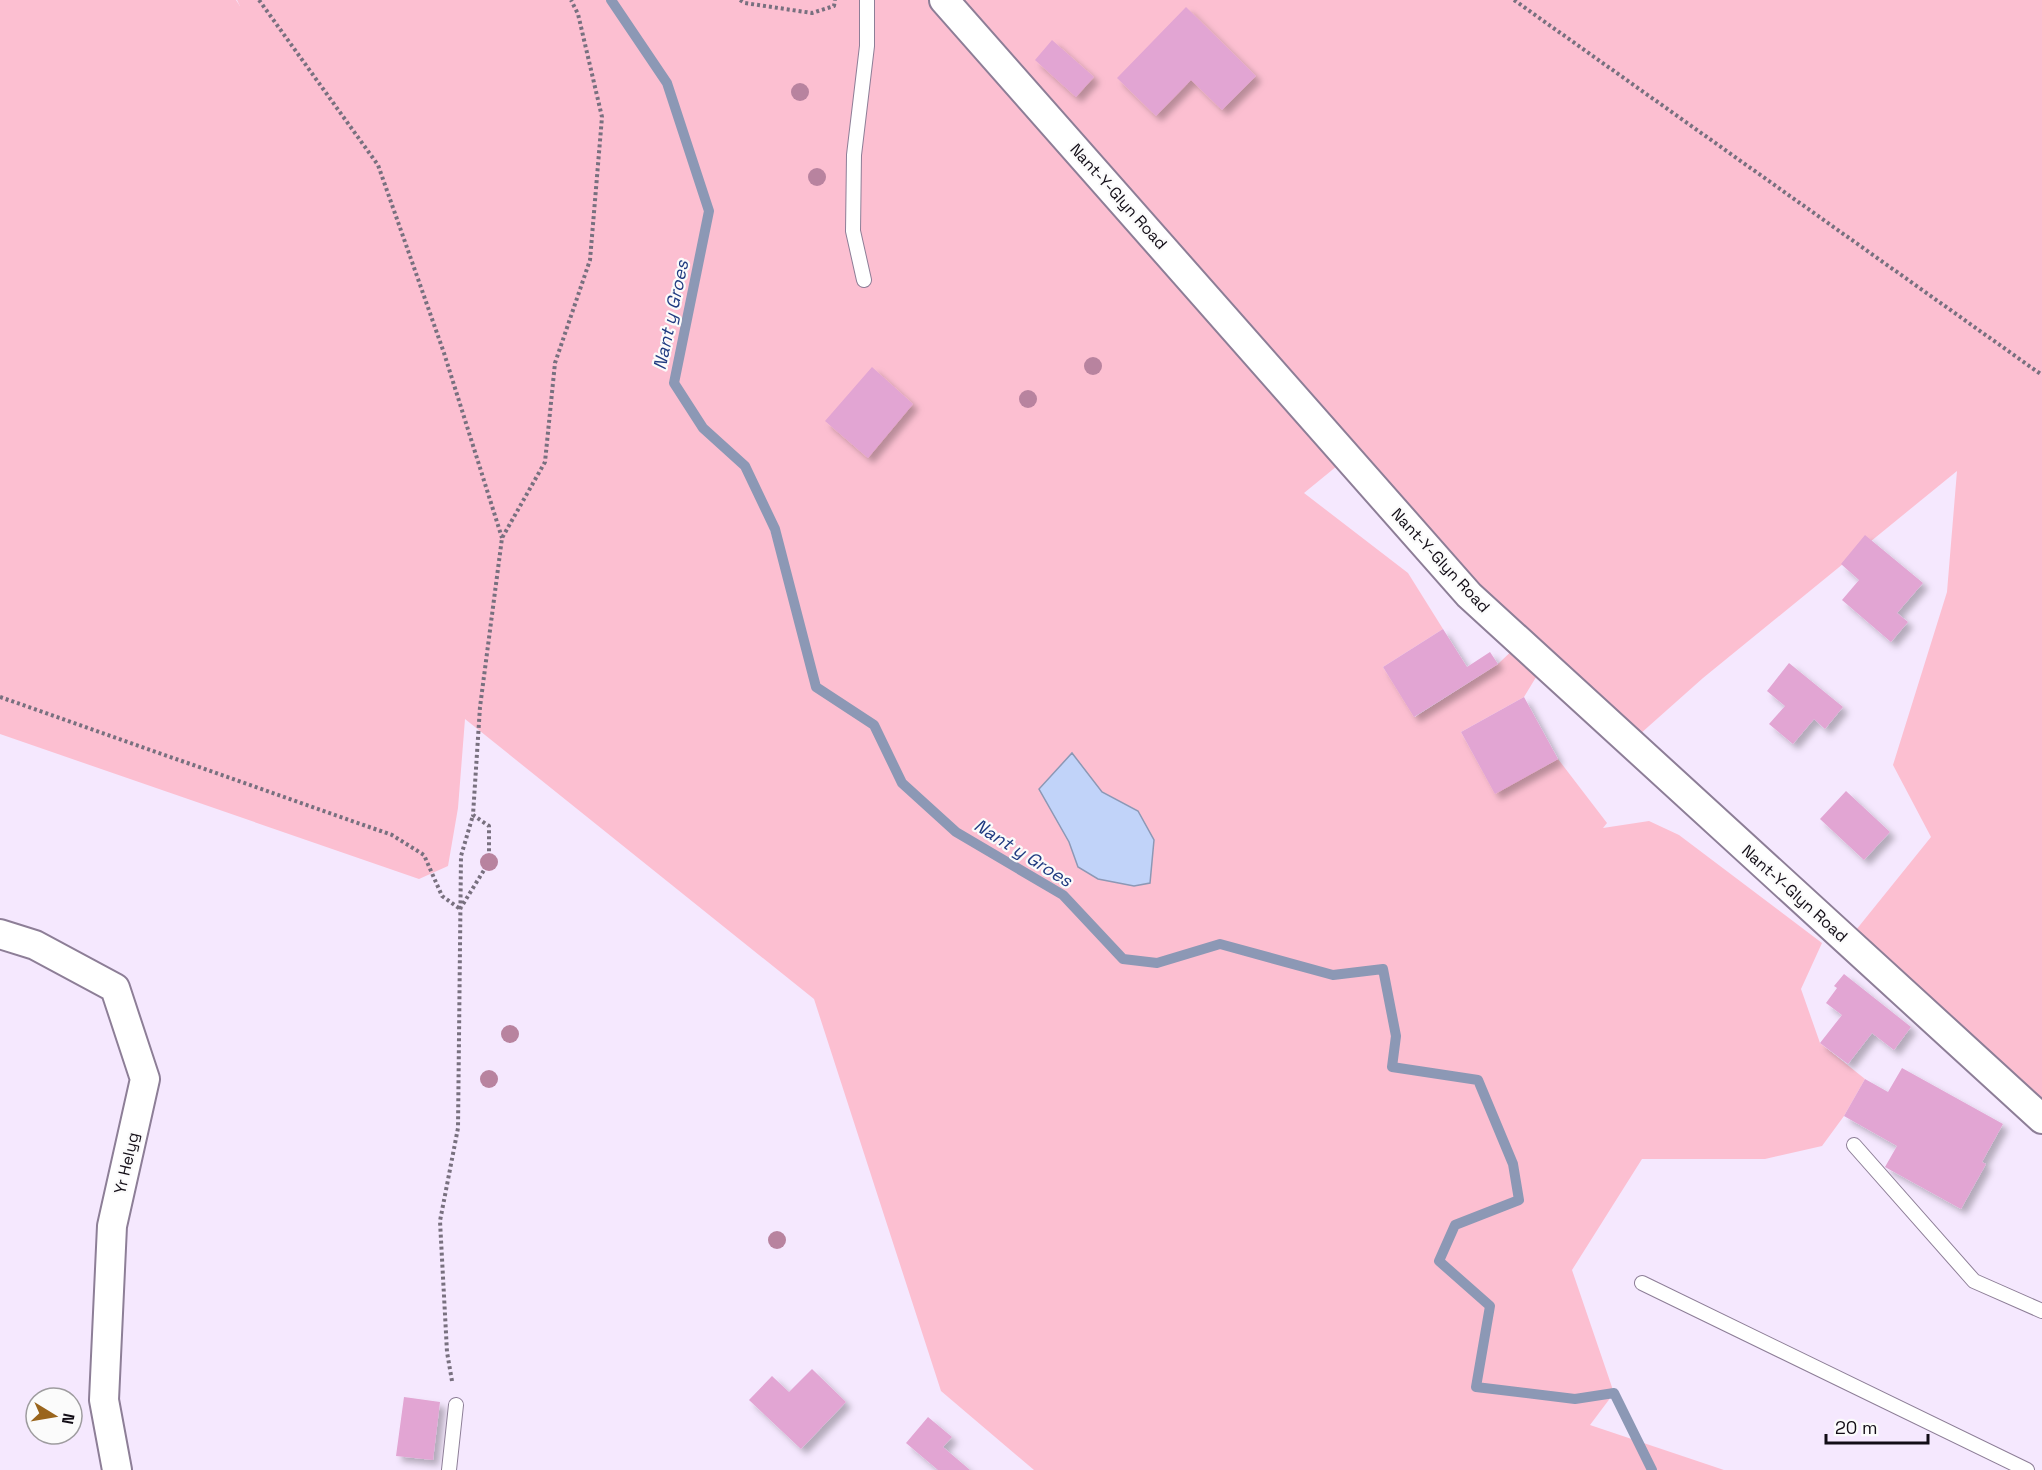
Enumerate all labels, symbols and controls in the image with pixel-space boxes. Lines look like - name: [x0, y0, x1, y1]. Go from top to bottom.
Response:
- street label: Nant-Y-Glyn Road: [1065, 139, 1172, 254]
- water label: Nant y Groes: [648, 258, 693, 372]
- street label: Nant-Y-Glyn Road: [1387, 504, 1495, 617]
- water label: Nant y Groes: [970, 813, 1077, 892]
- street label: Nant-Y-Glyn Road: [1737, 840, 1852, 947]
- street label: Yr Helyg: [109, 1130, 144, 1196]
- north arrow: [24, 1386, 84, 1446]
- scale bar: [1826, 1407, 1928, 1445]
- text: N: [57, 1411, 80, 1426]
- text: 20 m: [1835, 1416, 1878, 1439]

